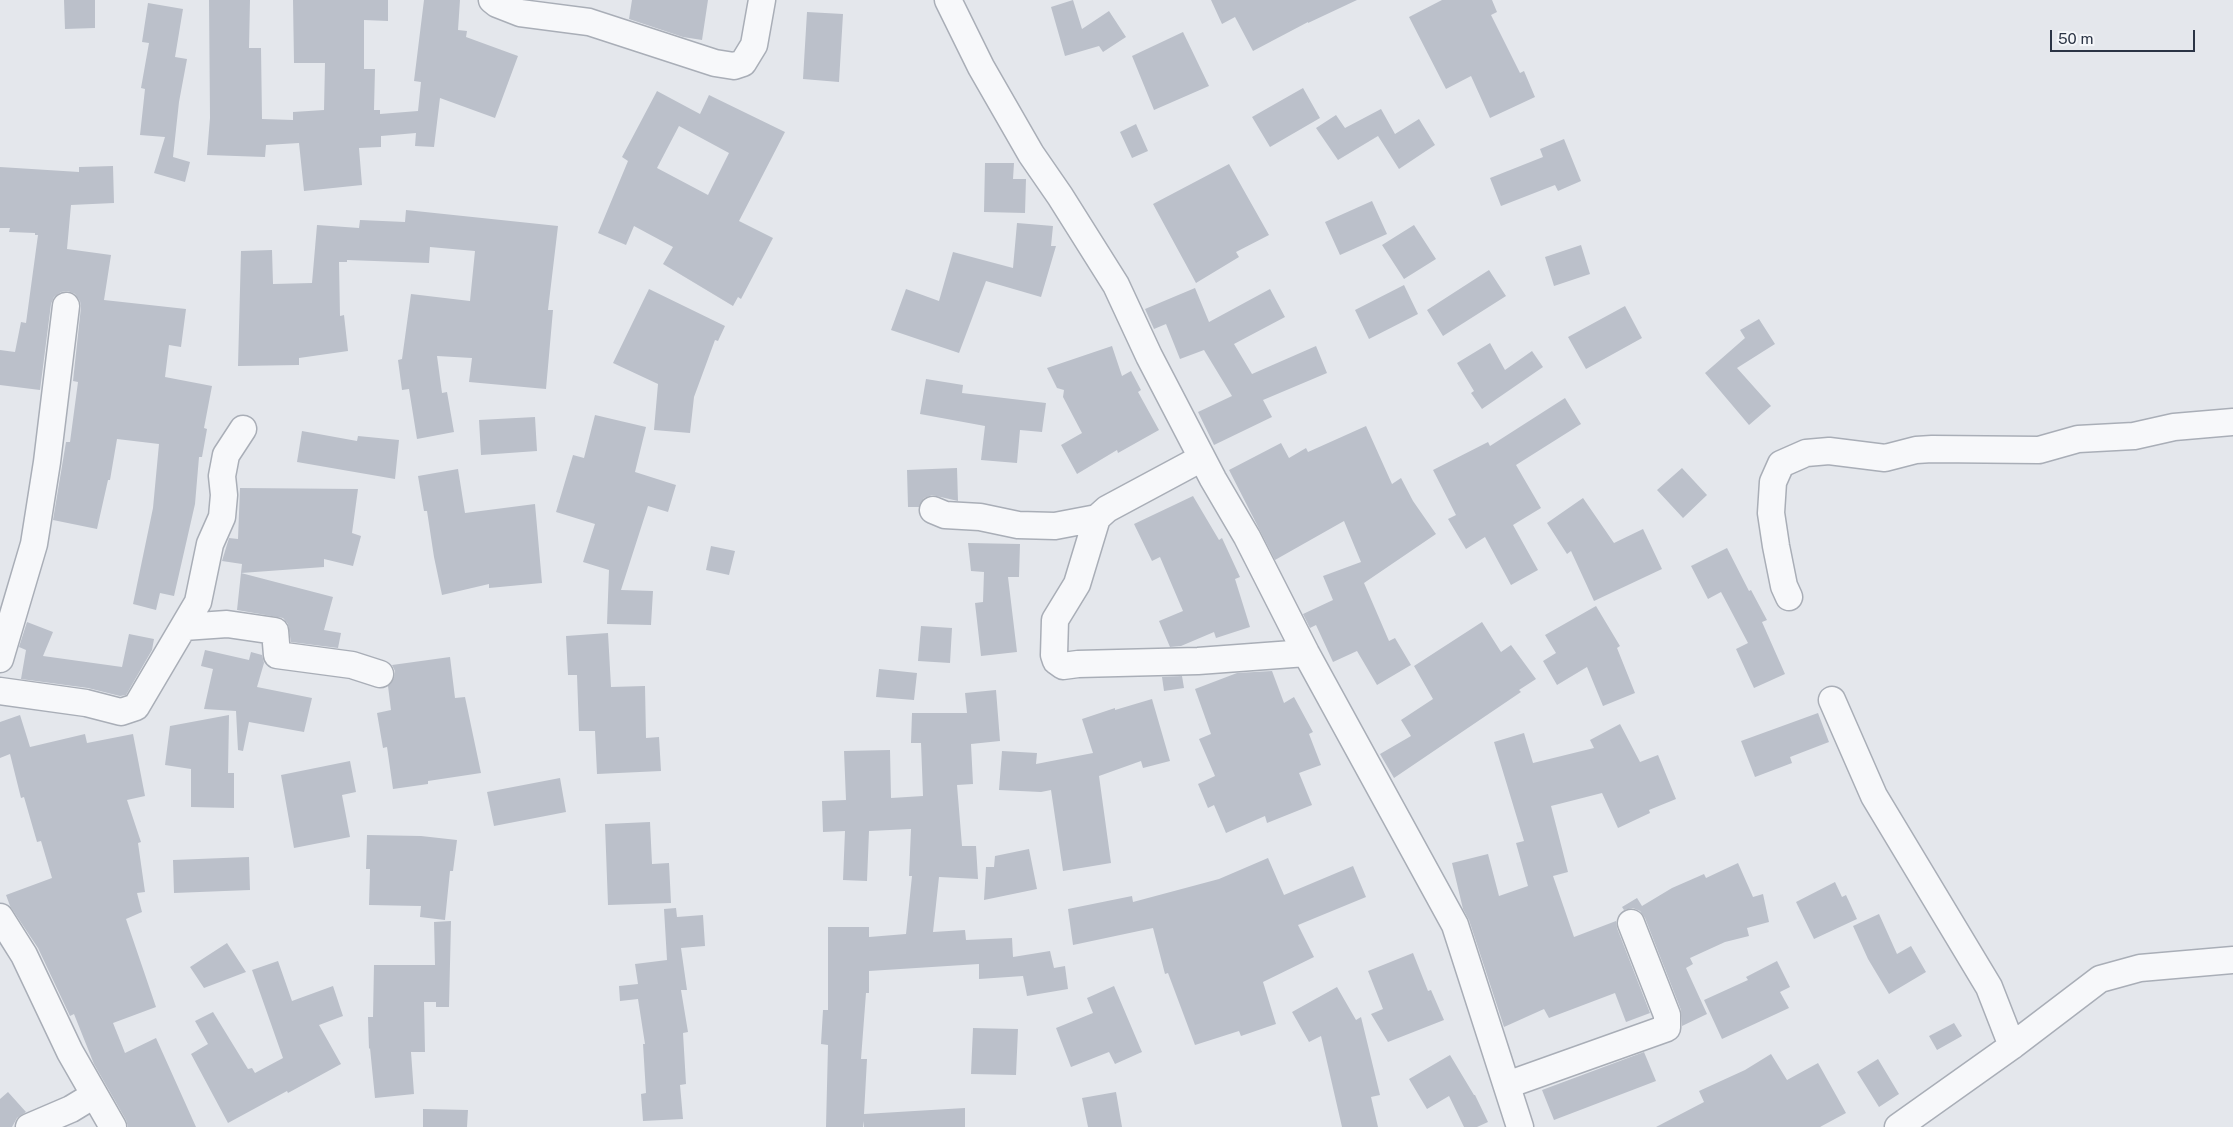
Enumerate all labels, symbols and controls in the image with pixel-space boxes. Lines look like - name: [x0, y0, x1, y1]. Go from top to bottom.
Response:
- scale bar: [2053, 20, 2198, 52]
- text: 50 m: [2058, 30, 2093, 47]

